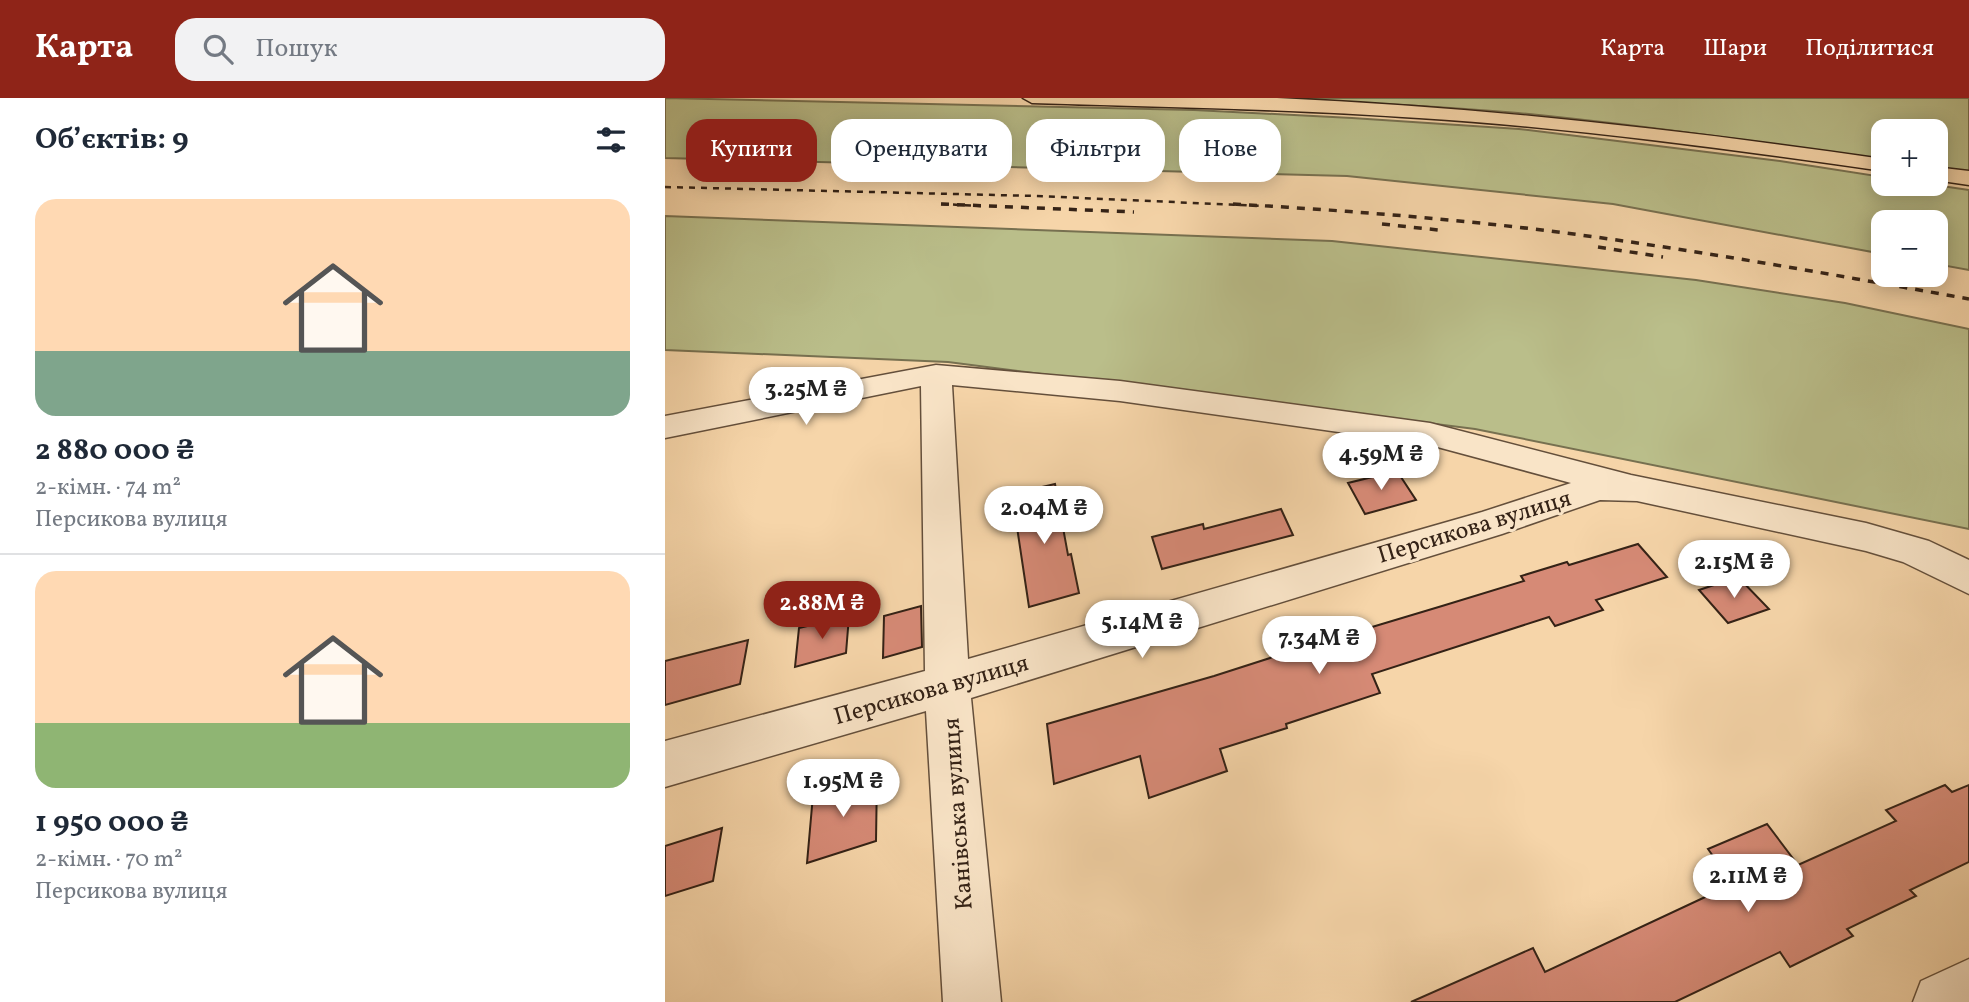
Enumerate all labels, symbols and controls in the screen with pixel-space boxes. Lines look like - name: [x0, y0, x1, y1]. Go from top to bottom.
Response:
- search box: [175, 18, 665, 81]
- text: Карта: [35, 26, 133, 72]
- icon: search: [199, 30, 237, 68]
- text: Пошук: [255, 31, 338, 67]
- text: Карта: [1600, 32, 1665, 66]
- text: Шари: [1703, 32, 1767, 66]
- text: Поділитися: [1805, 32, 1934, 66]
- text: Об’єктів: 9: [35, 119, 189, 161]
- chip: Купити: [686, 119, 817, 182]
- chip: Орендувати: [831, 119, 1012, 182]
- chip: Фільтри: [1026, 119, 1165, 182]
- chip: Нове: [1179, 119, 1281, 182]
- map controls: [1871, 119, 1948, 287]
- button: +: [1871, 119, 1948, 196]
- icon: filters: [592, 121, 630, 159]
- button: −: [1871, 210, 1948, 287]
- icon: home: [270, 245, 396, 371]
- pin: 3.25M ₴: [741, 368, 871, 427]
- text: 3.25M ₴: [765, 374, 847, 406]
- text: 2 880 000 ₴: [35, 430, 195, 472]
- pin: 4.59M ₴: [1316, 432, 1446, 492]
- text: 4.59M ₴: [1338, 439, 1424, 471]
- text: 2-кімн. · 74 m²: [35, 472, 181, 504]
- street label: Персикова вулиця: [1374, 482, 1576, 574]
- pin: 2.04M ₴: [979, 486, 1109, 546]
- text: 2.04M ₴: [1000, 493, 1088, 525]
- text: Персикова вулиця: [35, 504, 228, 536]
- pin: 2.15M ₴: [1669, 540, 1799, 600]
- text: 2.15M ₴: [1694, 547, 1774, 579]
- pin: 2.88M ₴: [757, 582, 887, 641]
- text: 2.88M ₴: [780, 588, 864, 620]
- pin: 5.14M ₴: [1077, 601, 1207, 660]
- text: 5.14M ₴: [1101, 607, 1183, 639]
- pin: 7.34M ₴: [1254, 616, 1384, 676]
- icon: home: [270, 617, 396, 743]
- text: 7.34M ₴: [1278, 623, 1360, 655]
- street label: Персикова вулиця: [830, 647, 1033, 735]
- street label: Канівська вулиця: [935, 717, 983, 911]
- pin: 1.95M ₴: [778, 760, 908, 819]
- text: 1.95M ₴: [803, 766, 883, 798]
- text: 1 950 000 ₴: [35, 802, 189, 844]
- text: 2-кімн. · 70 m²: [35, 844, 183, 876]
- pin: 2.11M ₴: [1683, 854, 1813, 914]
- text: 2.11M ₴: [1709, 861, 1787, 893]
- text: Персикова вулиця: [35, 876, 228, 908]

